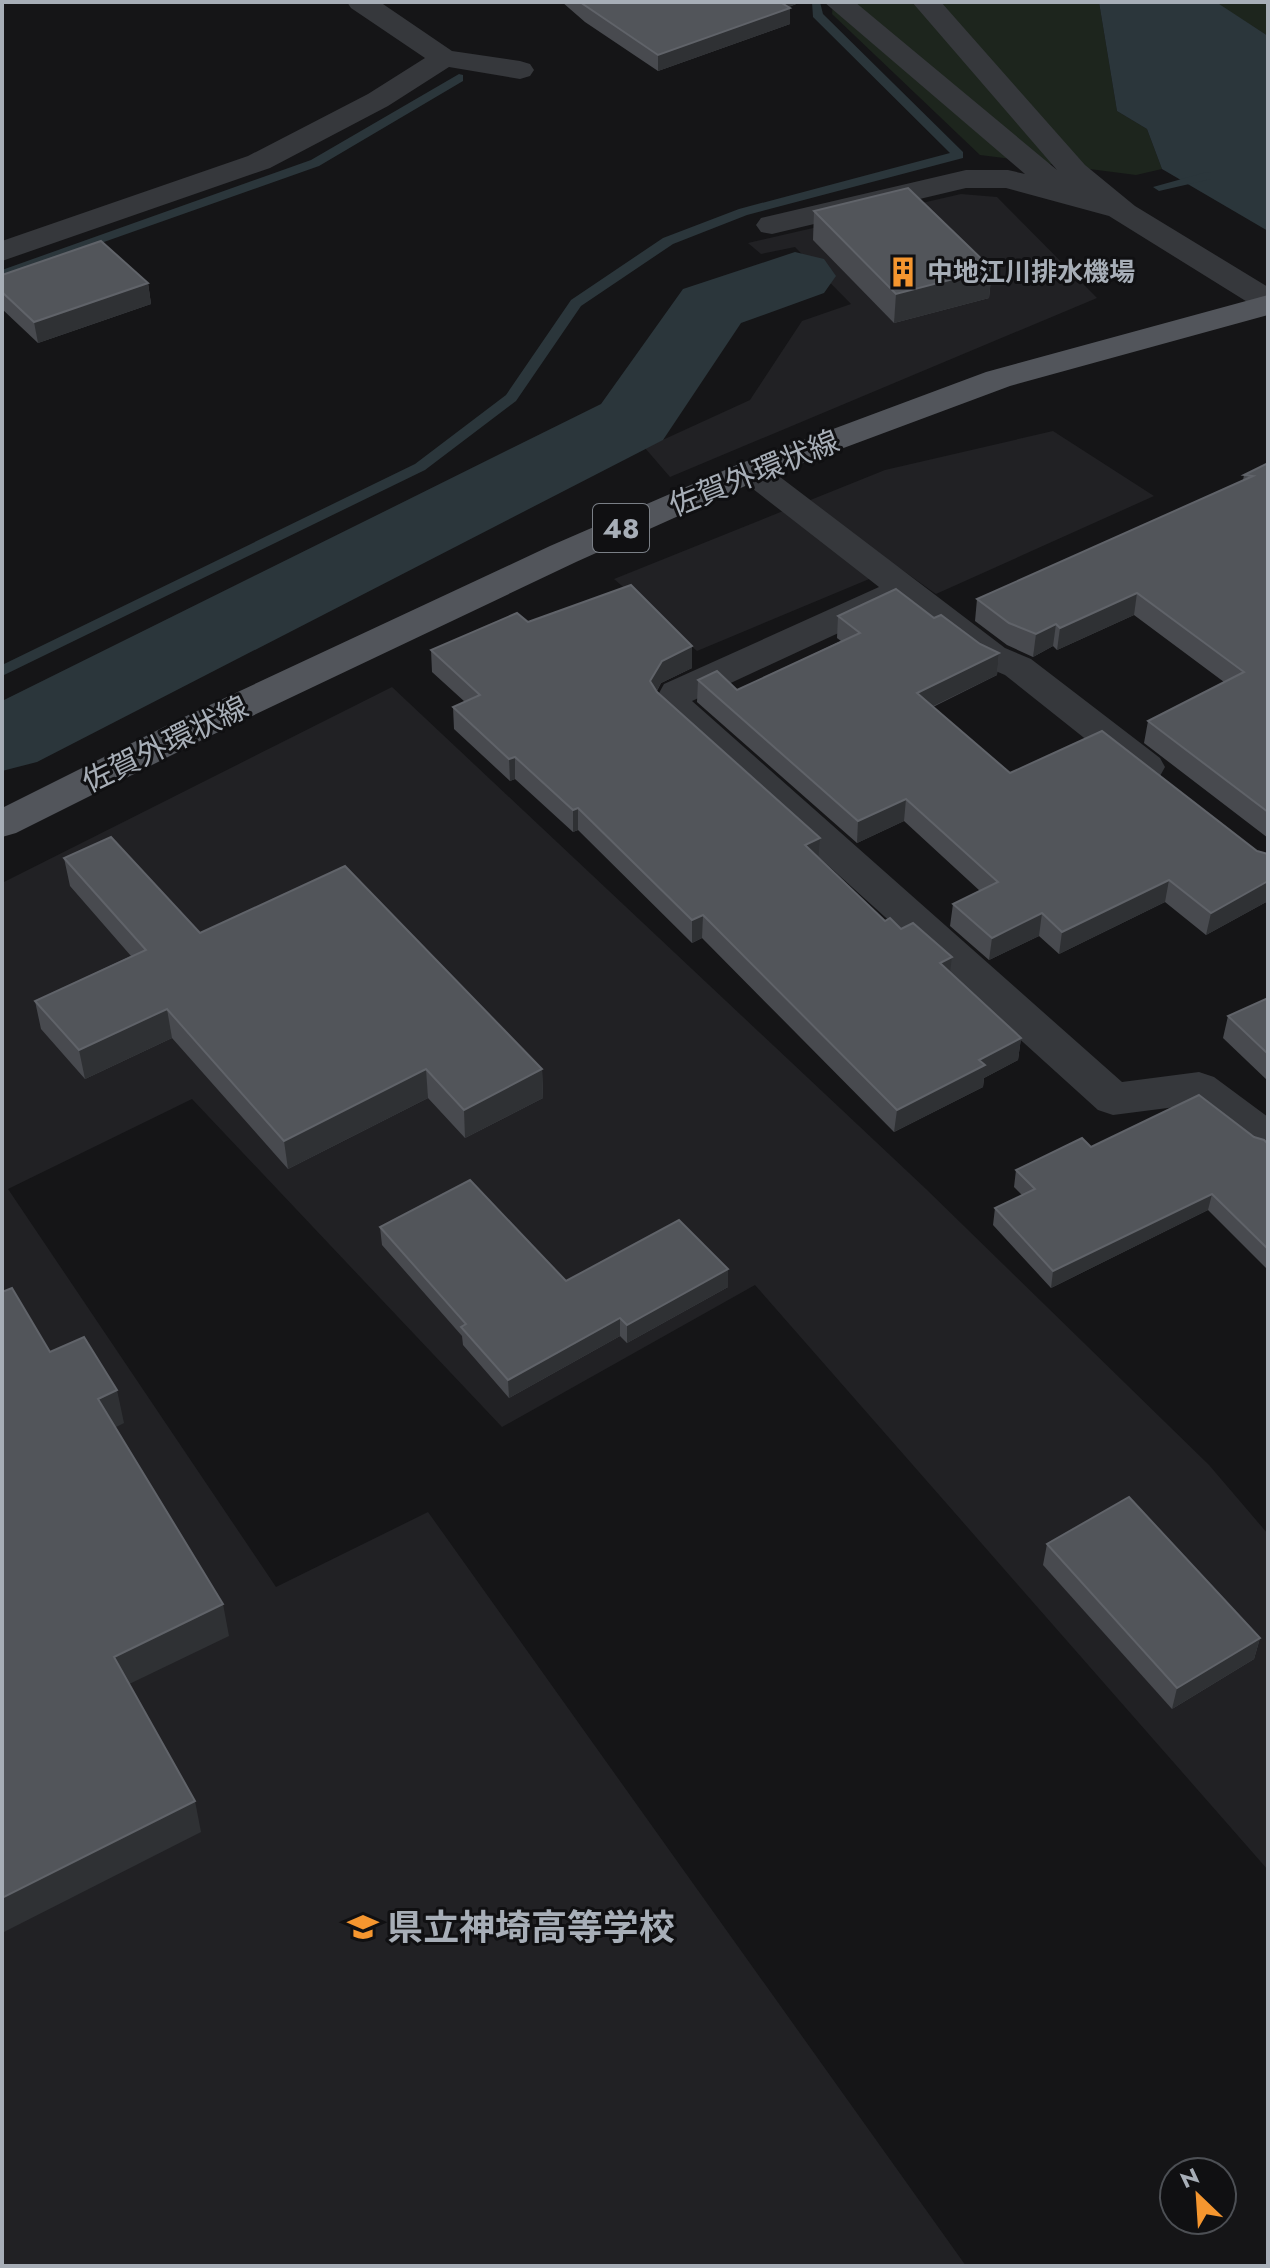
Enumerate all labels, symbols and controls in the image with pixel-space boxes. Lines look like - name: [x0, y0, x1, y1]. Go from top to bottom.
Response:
- place label: 中地江川排水機場: [927, 253, 1135, 291]
- building icon: 中地江川排水機場: [886, 255, 920, 289]
- street label: 佐賀外環状線: [662, 419, 846, 527]
- road number: 48: [593, 504, 649, 552]
- street label: 佐賀外環状線: [75, 685, 255, 803]
- place label: 県立神埼高等学校: [387, 1901, 675, 1953]
- school or university icon: 県立神埼高等学校: [346, 1910, 380, 1944]
- north arrow: [1158, 2156, 1238, 2236]
- text: N: [1175, 2160, 1204, 2196]

